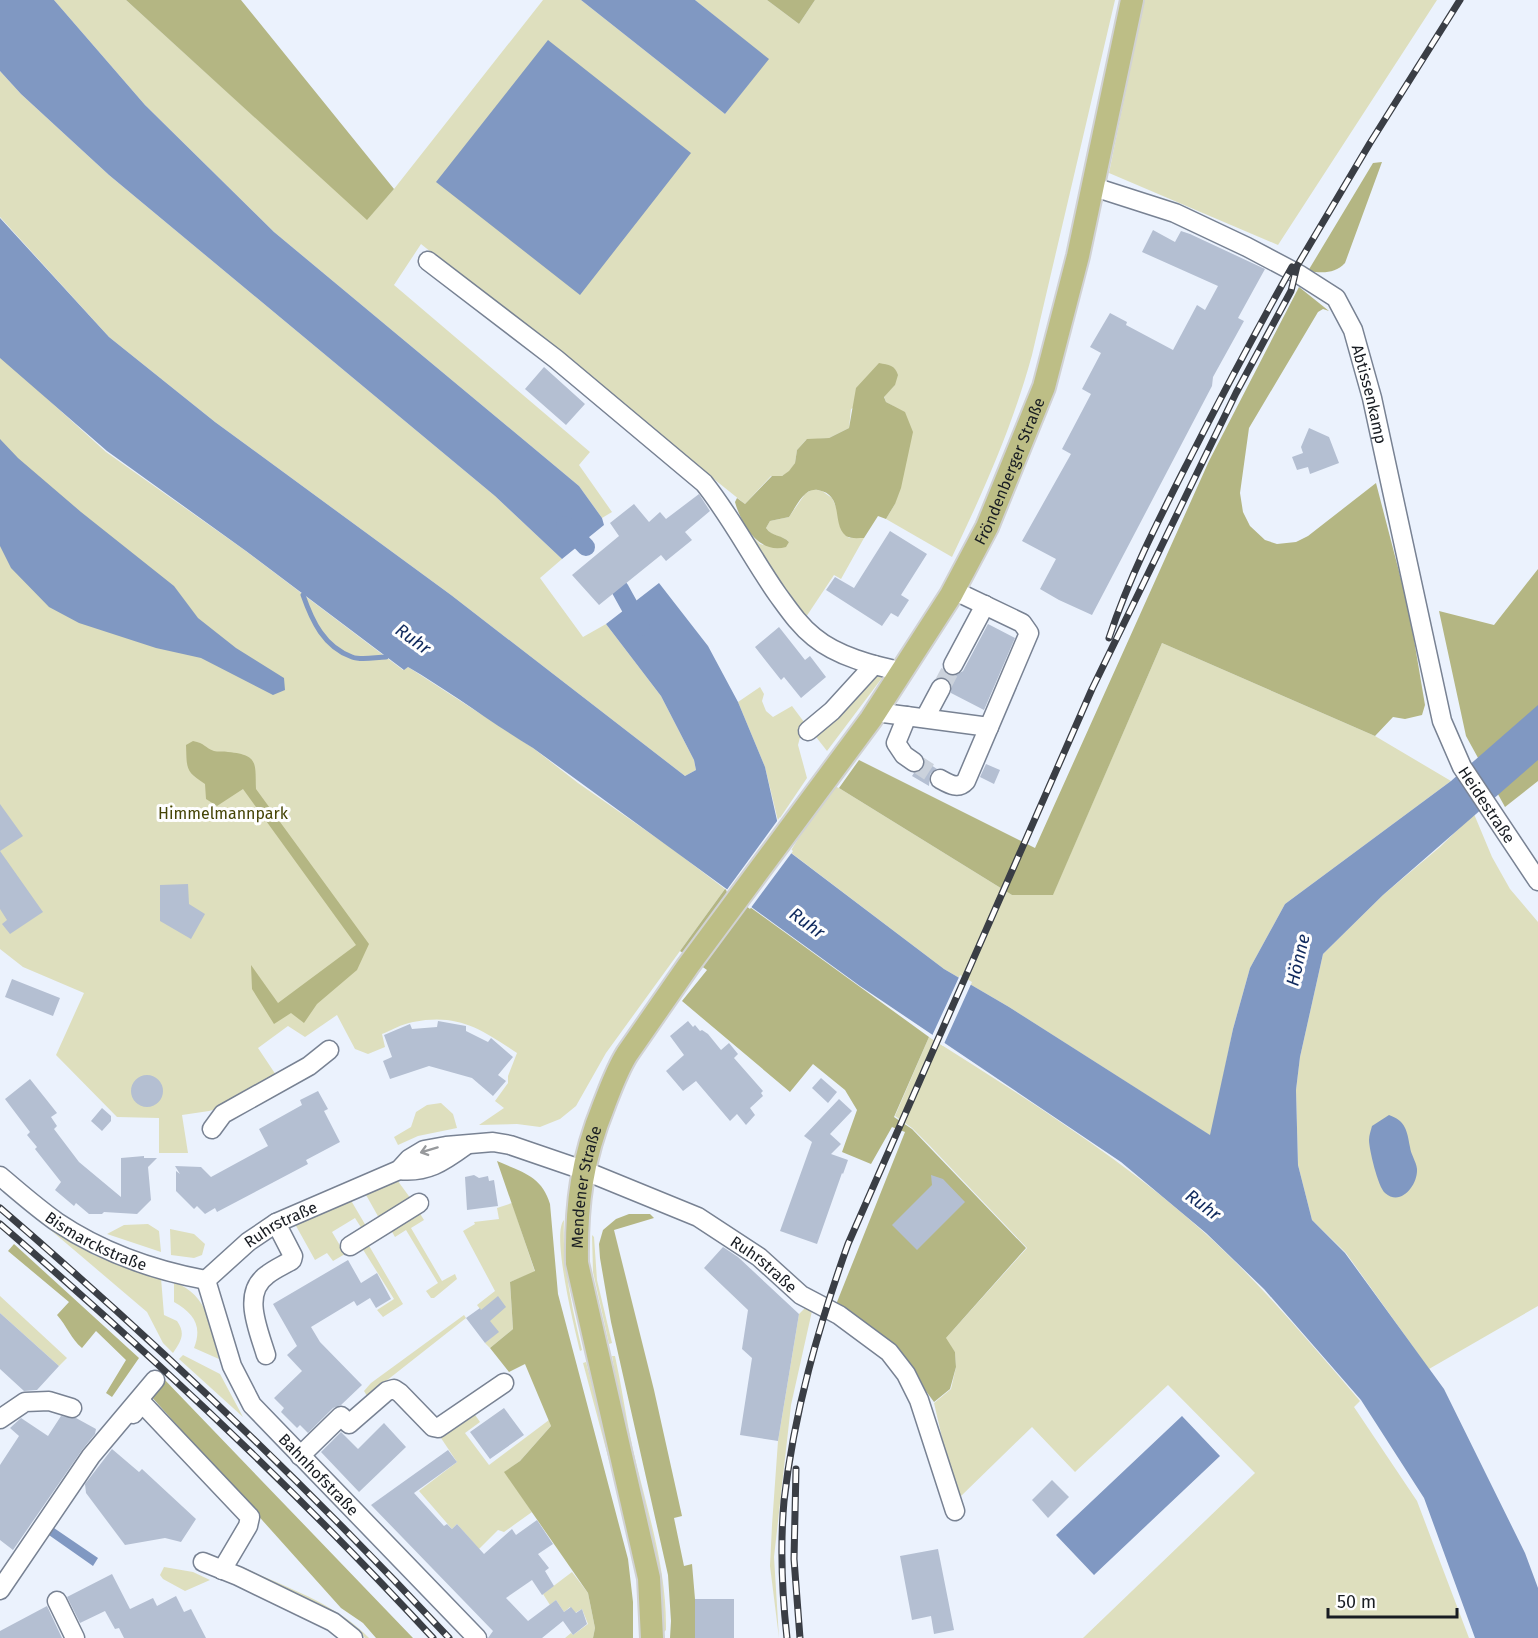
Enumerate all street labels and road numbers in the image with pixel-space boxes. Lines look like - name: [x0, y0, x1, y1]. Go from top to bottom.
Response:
- street label: Abtissenkamp: [1348, 342, 1391, 446]
- street label: Fröndenberger Straße: [970, 394, 1048, 548]
- street label: Heidestraße: [1455, 763, 1519, 847]
- street label: Mendener Straße: [567, 1123, 605, 1249]
- street label: Ruhrstraße: [240, 1197, 320, 1251]
- street label: Bismarckstraße: [42, 1207, 149, 1274]
- street label: Ruhrstraße: [727, 1232, 801, 1296]
- street label: Bahnhofstraße: [275, 1429, 363, 1519]

